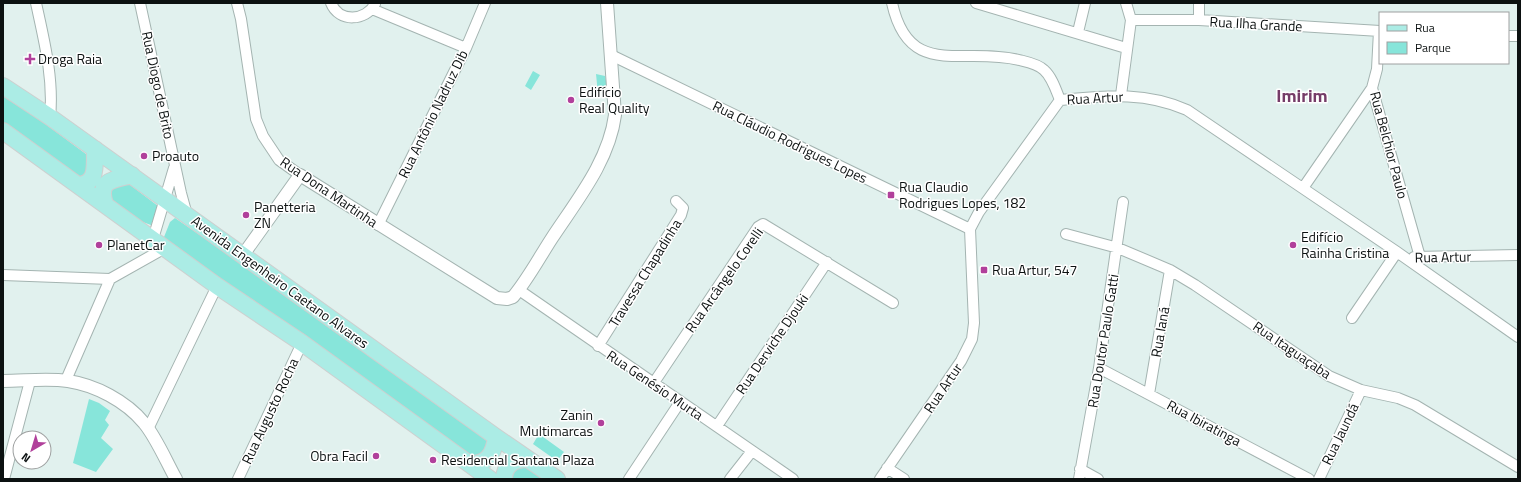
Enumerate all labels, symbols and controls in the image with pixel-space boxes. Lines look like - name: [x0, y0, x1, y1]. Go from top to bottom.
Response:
- street label: Rua Ilha Grande: [1209, 11, 1303, 36]
- legend: [1379, 12, 1509, 64]
- text: Rua: [1415, 18, 1435, 37]
- street label: Rua Diogo de Brito: [137, 29, 180, 141]
- text: Parque: [1415, 38, 1451, 57]
- street label: Rua Antônio Nadruz Dib: [392, 46, 473, 181]
- place label: Droga Raia: [38, 48, 102, 69]
- marker: Droga Raia: [25, 54, 35, 64]
- place label: Edifício Real Quality: [579, 81, 650, 118]
- district label: Imirim: [1276, 82, 1328, 109]
- street label: Rua Artur: [1066, 86, 1124, 109]
- street label: Rua Belchior Paulo: [1365, 89, 1414, 201]
- marker: Edifício Real Quality: [566, 95, 576, 105]
- street label: Rua Cláudio Rodrigues Lopes: [709, 95, 871, 188]
- place label: Proauto: [152, 145, 199, 166]
- marker: Proauto: [139, 151, 149, 161]
- street label: Rua Dona Martinha: [276, 151, 382, 232]
- place label: Rua Claudio Rodrigues Lopes, 182: [899, 176, 1026, 213]
- marker: Rua Claudio Rodrigues Lopes, 182: [886, 190, 896, 200]
- place label: Panetteria ZN: [254, 196, 316, 233]
- street label: Avenida Engenheiro Caetano Alvares: [187, 210, 373, 353]
- marker: Panetteria ZN: [241, 210, 251, 220]
- street label: Travessa Chapadinha: [603, 215, 686, 331]
- street label: Rua Arcângelo Corelli: [679, 223, 768, 337]
- place label: Edifício Rainha Cristina: [1301, 226, 1389, 263]
- place label: PlanetCar: [107, 234, 165, 255]
- marker: PlanetCar: [94, 240, 104, 250]
- marker: Edifício Rainha Cristina: [1288, 240, 1298, 250]
- street label: Rua Artur: [1415, 246, 1472, 267]
- place label: Rua Artur, 547: [992, 259, 1077, 280]
- marker: Rua Artur, 547: [979, 265, 989, 275]
- street label: Rua Doutor Paulo Gatti: [1082, 273, 1123, 409]
- street label: Rua Derviche Djouki: [730, 289, 813, 398]
- street label: Rua Ianá: [1145, 305, 1174, 359]
- street label: Rua Itaguaçaba: [1249, 316, 1336, 384]
- street label: Rua Genésio Murta: [603, 344, 708, 425]
- street label: Rua Augusto Rocha: [236, 354, 303, 467]
- street label: Rua Artur: [918, 358, 967, 417]
- street label: Rua Ibiratinga: [1163, 394, 1245, 451]
- street label: Rua Jaundá: [1316, 399, 1364, 468]
- place label: Zanin Multimarcas: [520, 404, 593, 441]
- marker: Zanin Multimarcas: [596, 418, 606, 428]
- north arrow: [12, 430, 52, 470]
- place label: Obra Facil: [310, 445, 368, 466]
- text: N: [18, 449, 34, 467]
- place label: Residencial Santana Plaza: [441, 449, 594, 470]
- marker: Obra Facil: [371, 451, 381, 461]
- marker: Residencial Santana Plaza: [428, 455, 438, 465]

